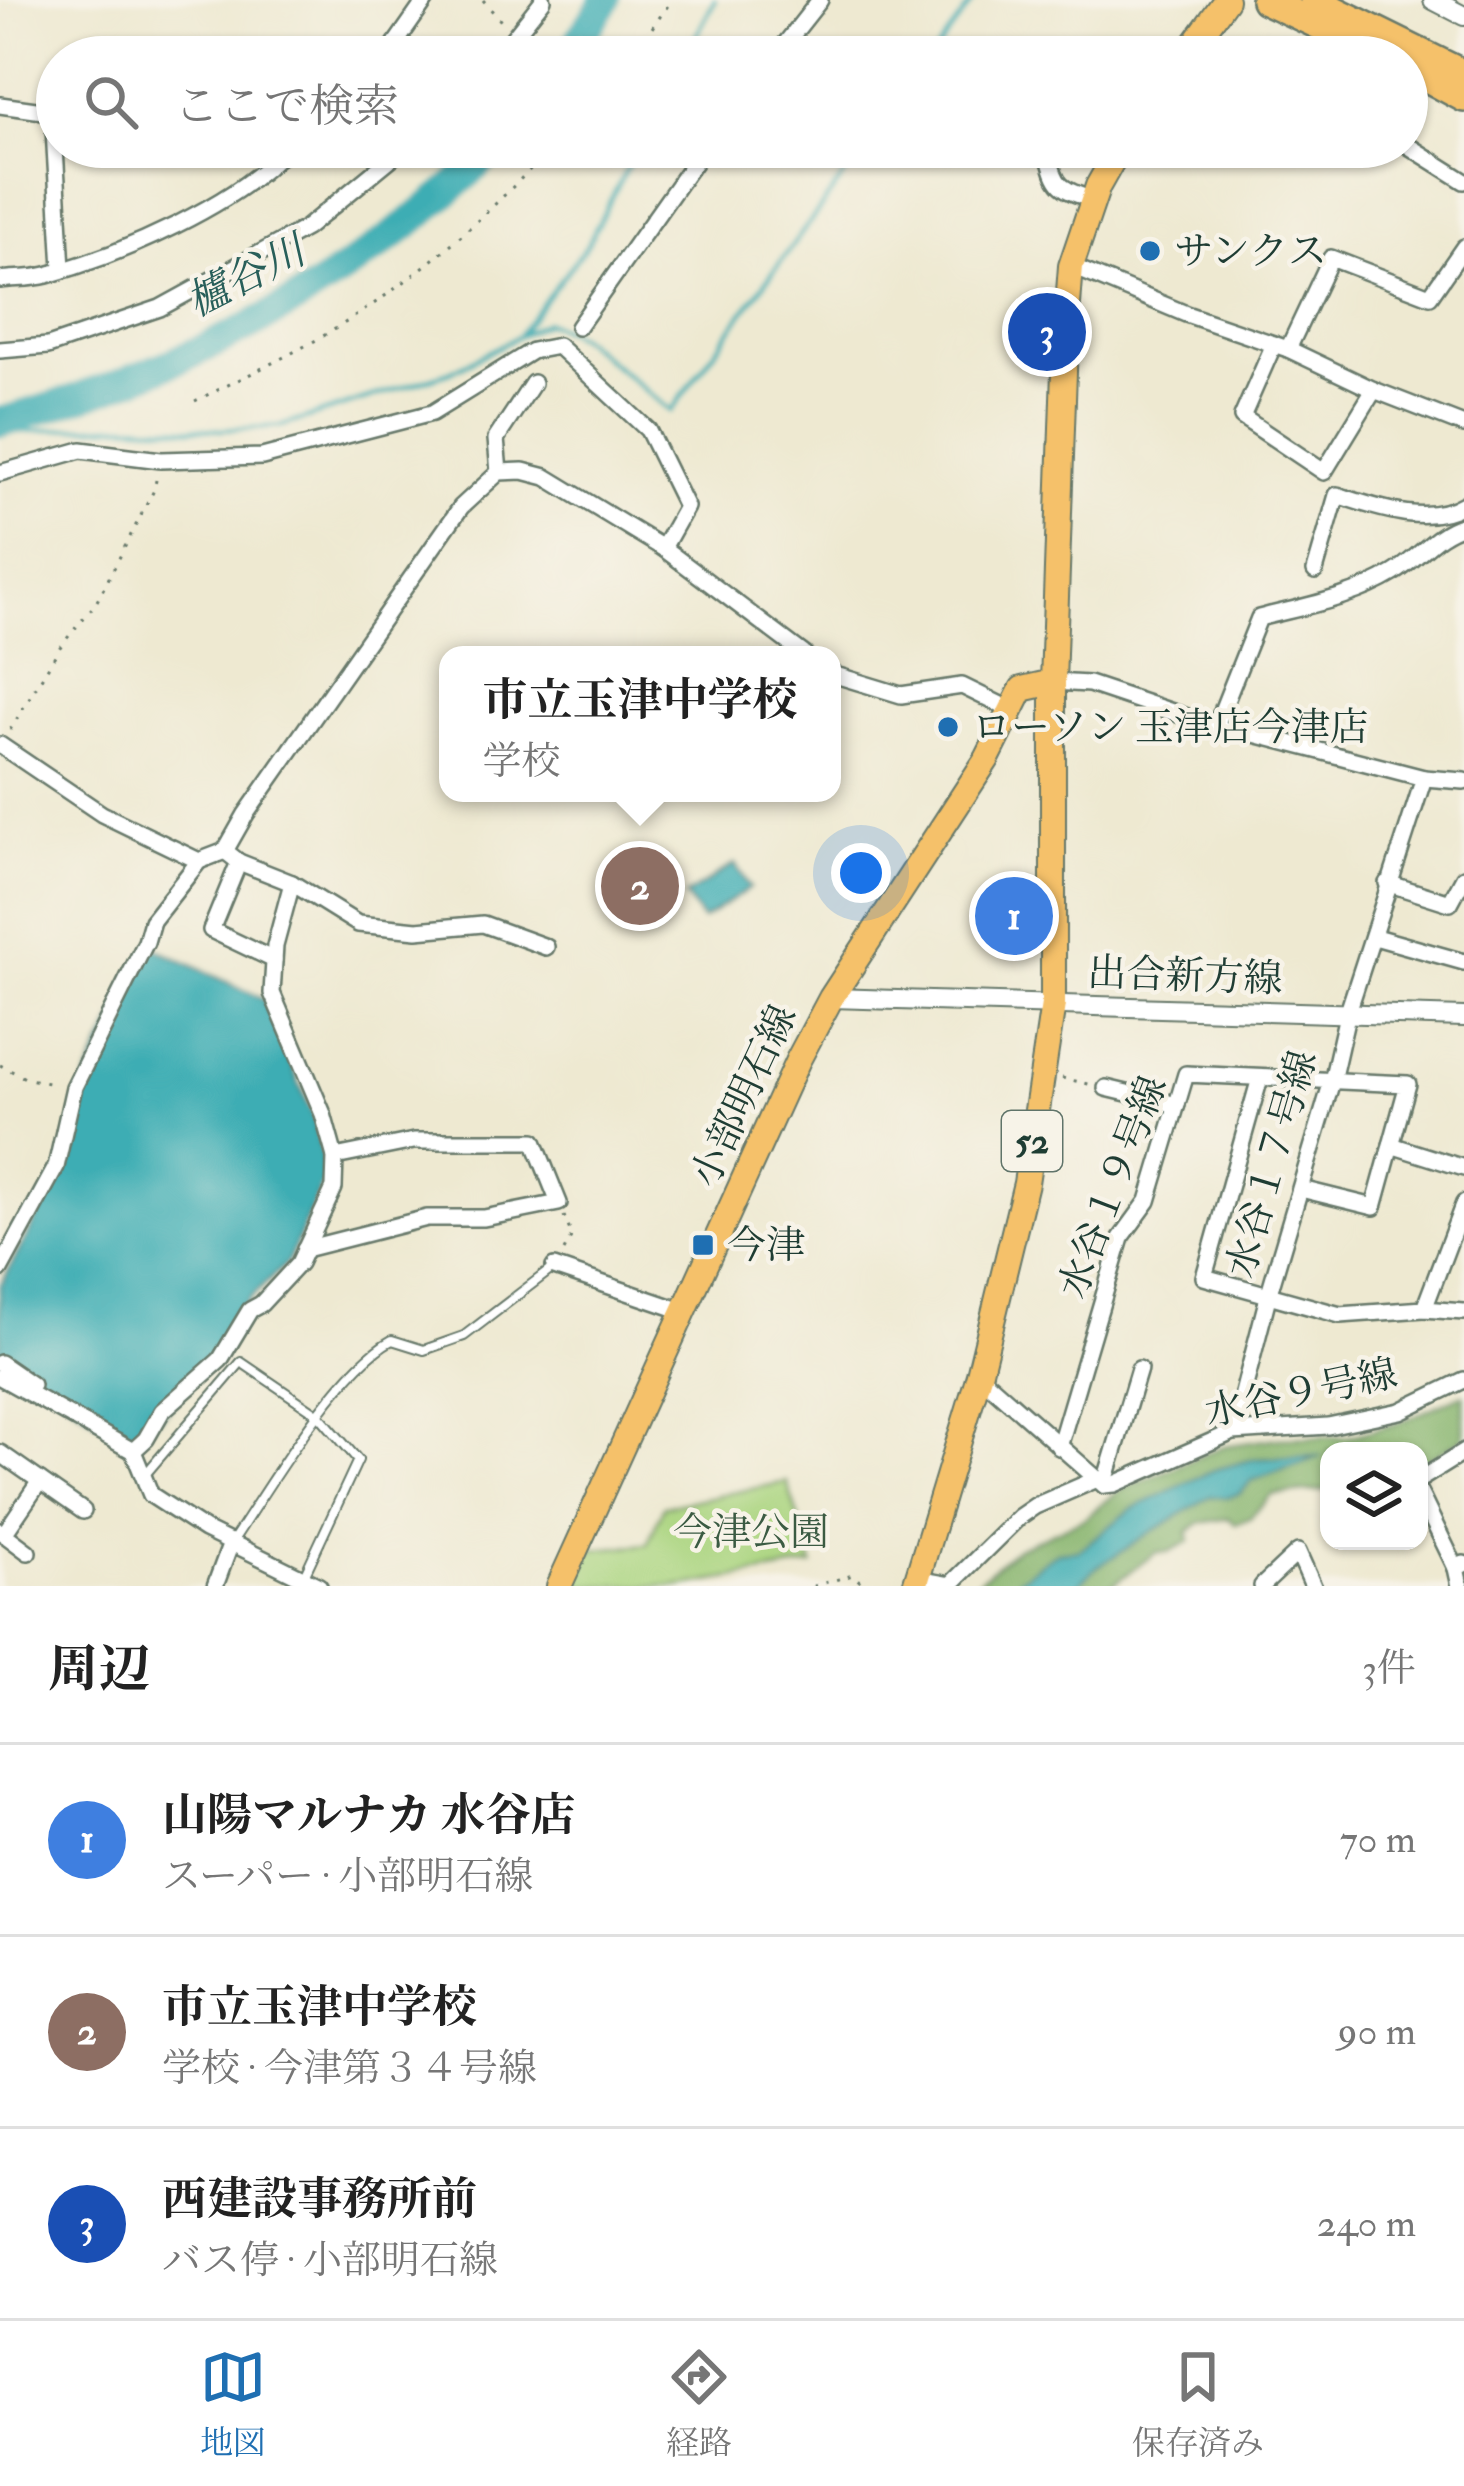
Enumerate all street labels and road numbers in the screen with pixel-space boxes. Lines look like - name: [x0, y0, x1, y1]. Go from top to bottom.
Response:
- street label: 出合新方線: [1087, 948, 1283, 1004]
- street label: 小部明石線: [681, 997, 807, 1195]
- street label: 水谷１７号線: [1216, 1045, 1328, 1283]
- street label: 水谷１９号線: [1048, 1069, 1178, 1305]
- road number: 52: [1002, 1111, 1062, 1171]
- street label: 水谷９号線: [1201, 1349, 1401, 1437]

